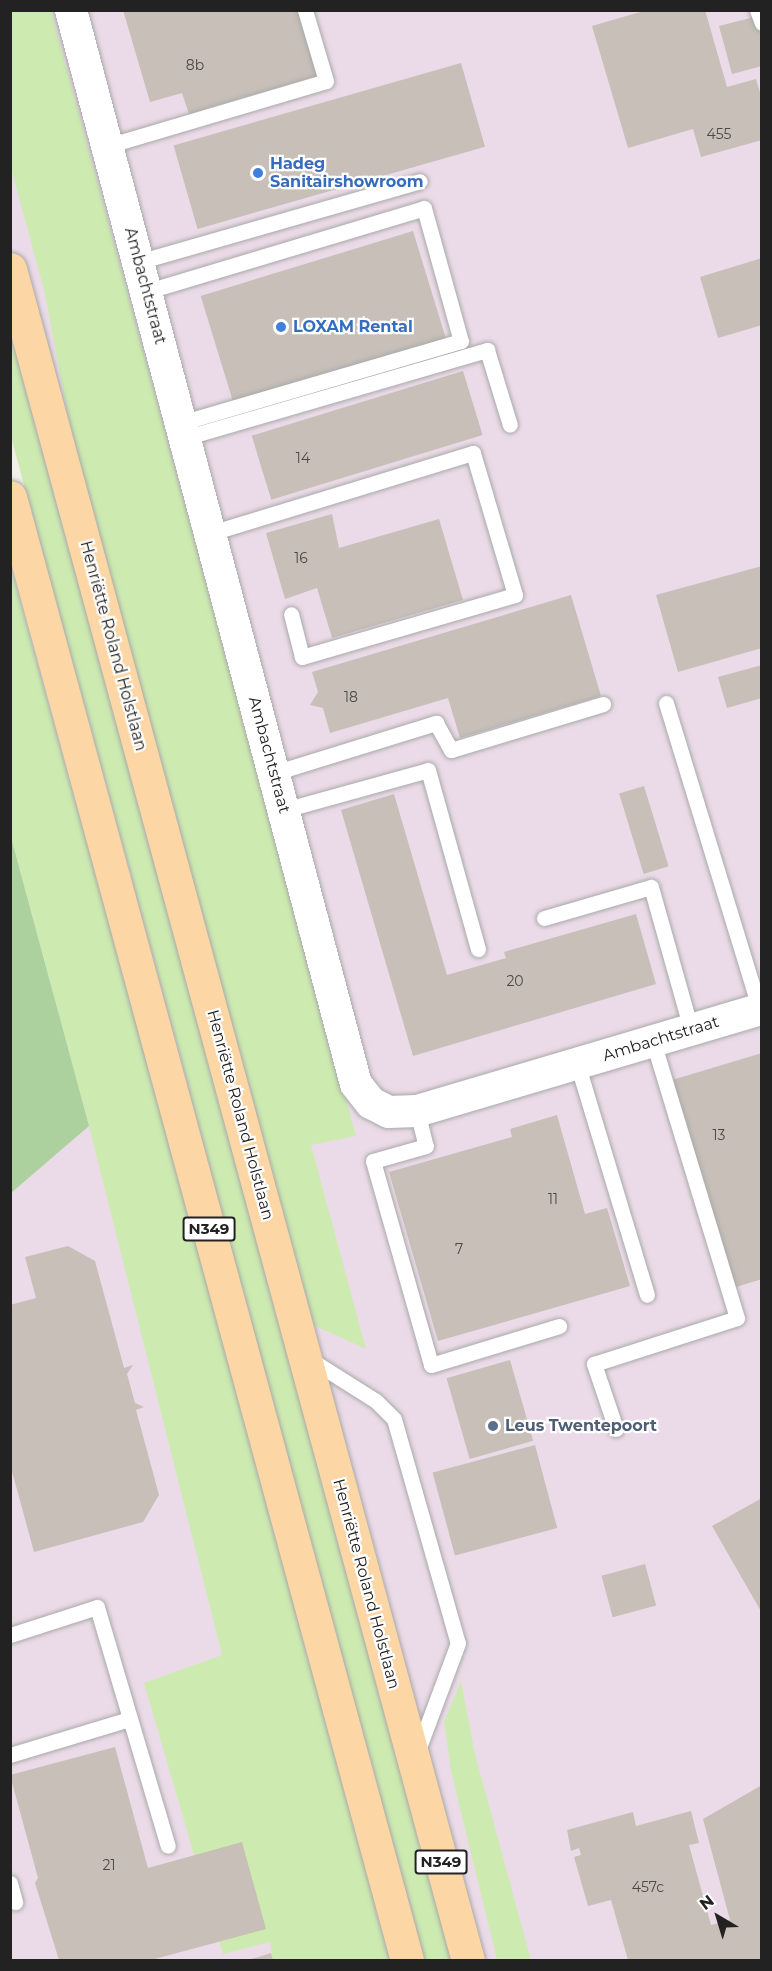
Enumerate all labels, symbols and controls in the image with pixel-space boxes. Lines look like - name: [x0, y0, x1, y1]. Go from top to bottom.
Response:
- house number: 8b: [186, 57, 204, 73]
- house number: 455: [706, 126, 732, 142]
- place label: Hadeg Sanitairshowroom: [270, 154, 424, 192]
- marker: Hadeg Sanitairshowroom: [251, 166, 265, 180]
- street label: Ambachtstraat: [120, 225, 170, 347]
- place label: LOXAM Rental: [293, 317, 413, 337]
- marker: LOXAM Rental: [274, 320, 288, 334]
- house number: 14: [296, 450, 310, 466]
- street label: Henriëtte Roland Holstlaan: [76, 539, 150, 753]
- house number: 16: [294, 550, 308, 566]
- house number: 18: [344, 689, 358, 705]
- street label: Ambachtstraat: [244, 694, 294, 816]
- house number: 20: [506, 973, 524, 989]
- street label: Henriëtte Roland Holstlaan: [203, 1008, 277, 1222]
- street label: Ambachtstraat: [601, 1012, 721, 1066]
- house number: 13: [713, 1127, 725, 1143]
- house number: 11: [548, 1191, 558, 1207]
- road number: N349: [182, 1217, 236, 1241]
- house number: 7: [455, 1241, 463, 1257]
- place label: Leus Twentepoort: [505, 1416, 657, 1436]
- marker: Leus Twentepoort: [486, 1419, 500, 1433]
- street label: Henriëtte Roland Holstlaan: [329, 1477, 403, 1691]
- road number: N349: [414, 1850, 468, 1874]
- house number: 21: [102, 1857, 116, 1873]
- house number: 457c: [632, 1879, 664, 1895]
- north arrow: [688, 1887, 748, 1947]
- text: N: [696, 1891, 718, 1914]

